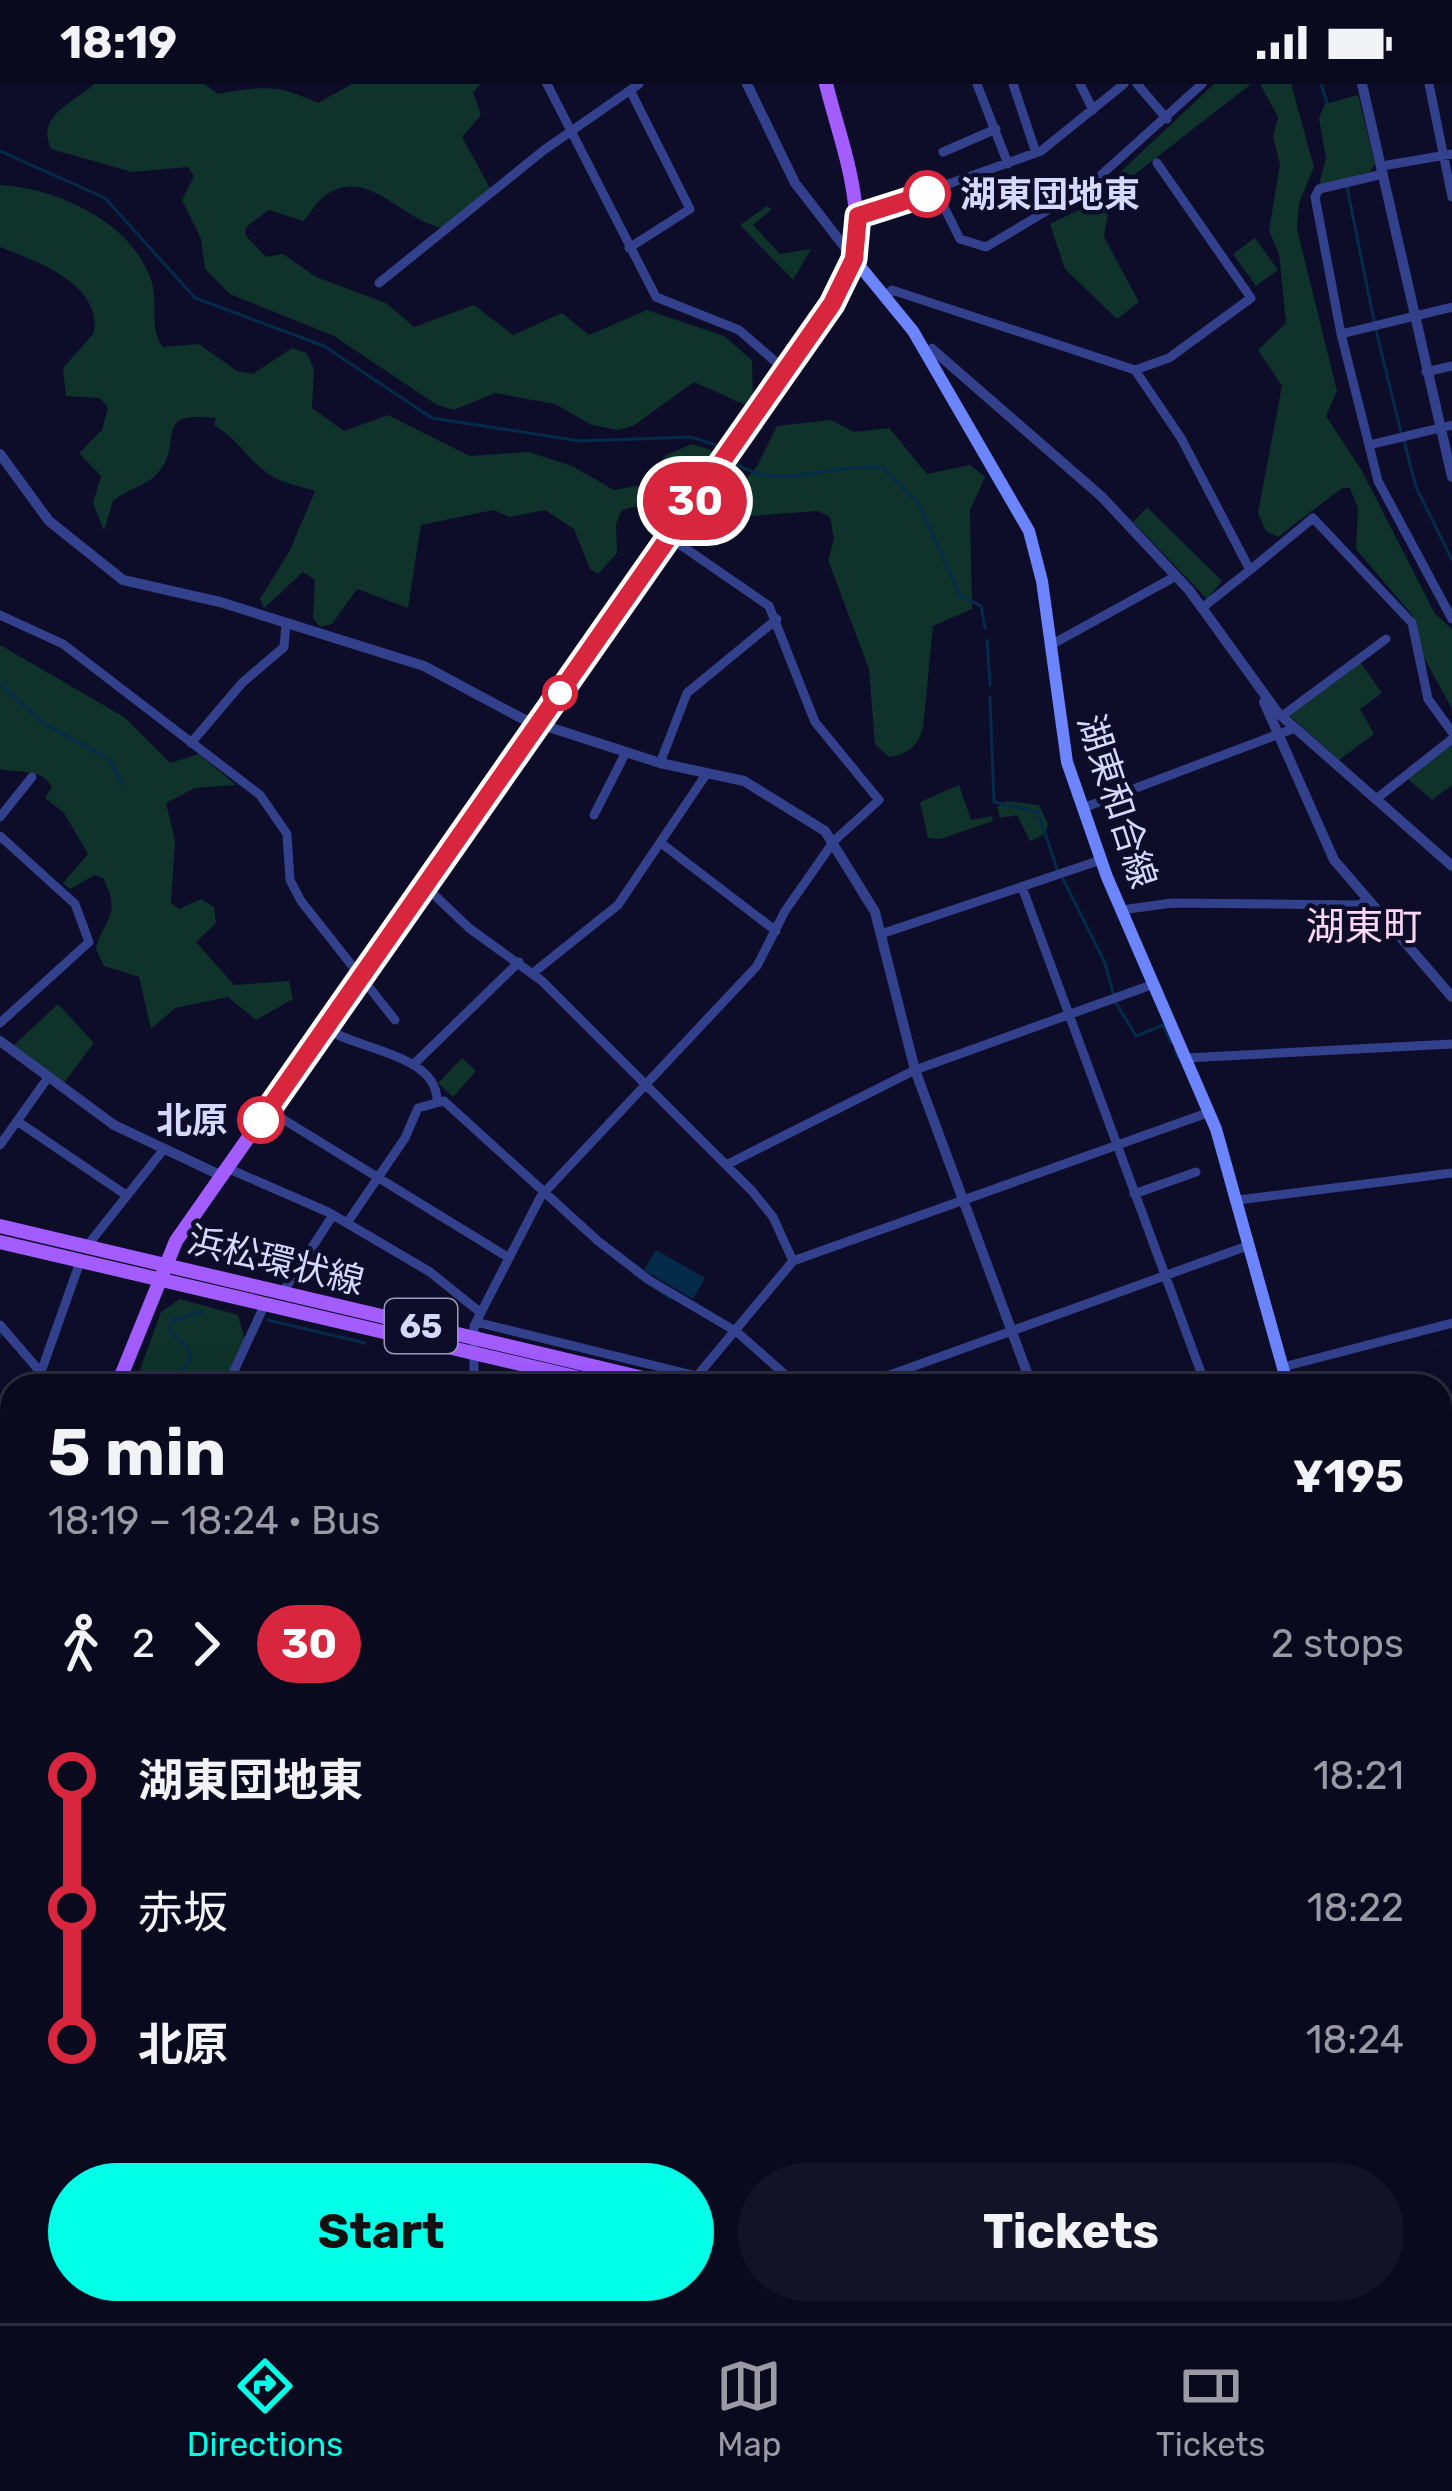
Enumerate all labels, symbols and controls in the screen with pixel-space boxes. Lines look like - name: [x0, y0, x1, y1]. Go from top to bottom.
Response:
- text: 18:19: [60, 16, 177, 69]
- marker: 湖東団地東: [905, 172, 949, 216]
- place label: 湖東団地東: [960, 173, 1140, 216]
- line badge: 30: [641, 462, 749, 540]
- text: 30: [667, 476, 723, 526]
- unlabelled marker: [544, 677, 576, 709]
- street label: 湖東和合線: [1069, 709, 1166, 893]
- district label: 湖東町: [1305, 904, 1423, 950]
- marker: 北原: [239, 1098, 283, 1142]
- place label: 北原: [156, 1099, 228, 1142]
- street label: 浜松環状線: [183, 1218, 368, 1303]
- road number: 65: [385, 1299, 457, 1353]
- text: 5 min: [48, 1413, 226, 1492]
- text: ¥195: [1293, 1450, 1404, 1503]
- text: 18:19 – 18:24 · Bus: [48, 1498, 380, 1544]
- icon: walk: [48, 1611, 114, 1677]
- icon: forward: [173, 1611, 239, 1677]
- text: 30: [281, 1619, 337, 1669]
- text: 2: [132, 1621, 155, 1667]
- text: 2 stops: [1271, 1621, 1404, 1667]
- text: 18:21: [1313, 1753, 1404, 1799]
- text: 湖東団地東: [138, 1754, 363, 1807]
- text: 18:22: [1307, 1885, 1404, 1931]
- text: 赤坂: [138, 1886, 228, 1939]
- text: 18:24: [1306, 2017, 1404, 2063]
- text: 北原: [138, 2018, 228, 2071]
- button: Start: [48, 2163, 714, 2301]
- button: Tickets: [738, 2163, 1404, 2301]
- tab: Directions: [187, 2353, 343, 2464]
- tab: Map: [716, 2353, 782, 2464]
- tab: Tickets: [1156, 2353, 1265, 2464]

